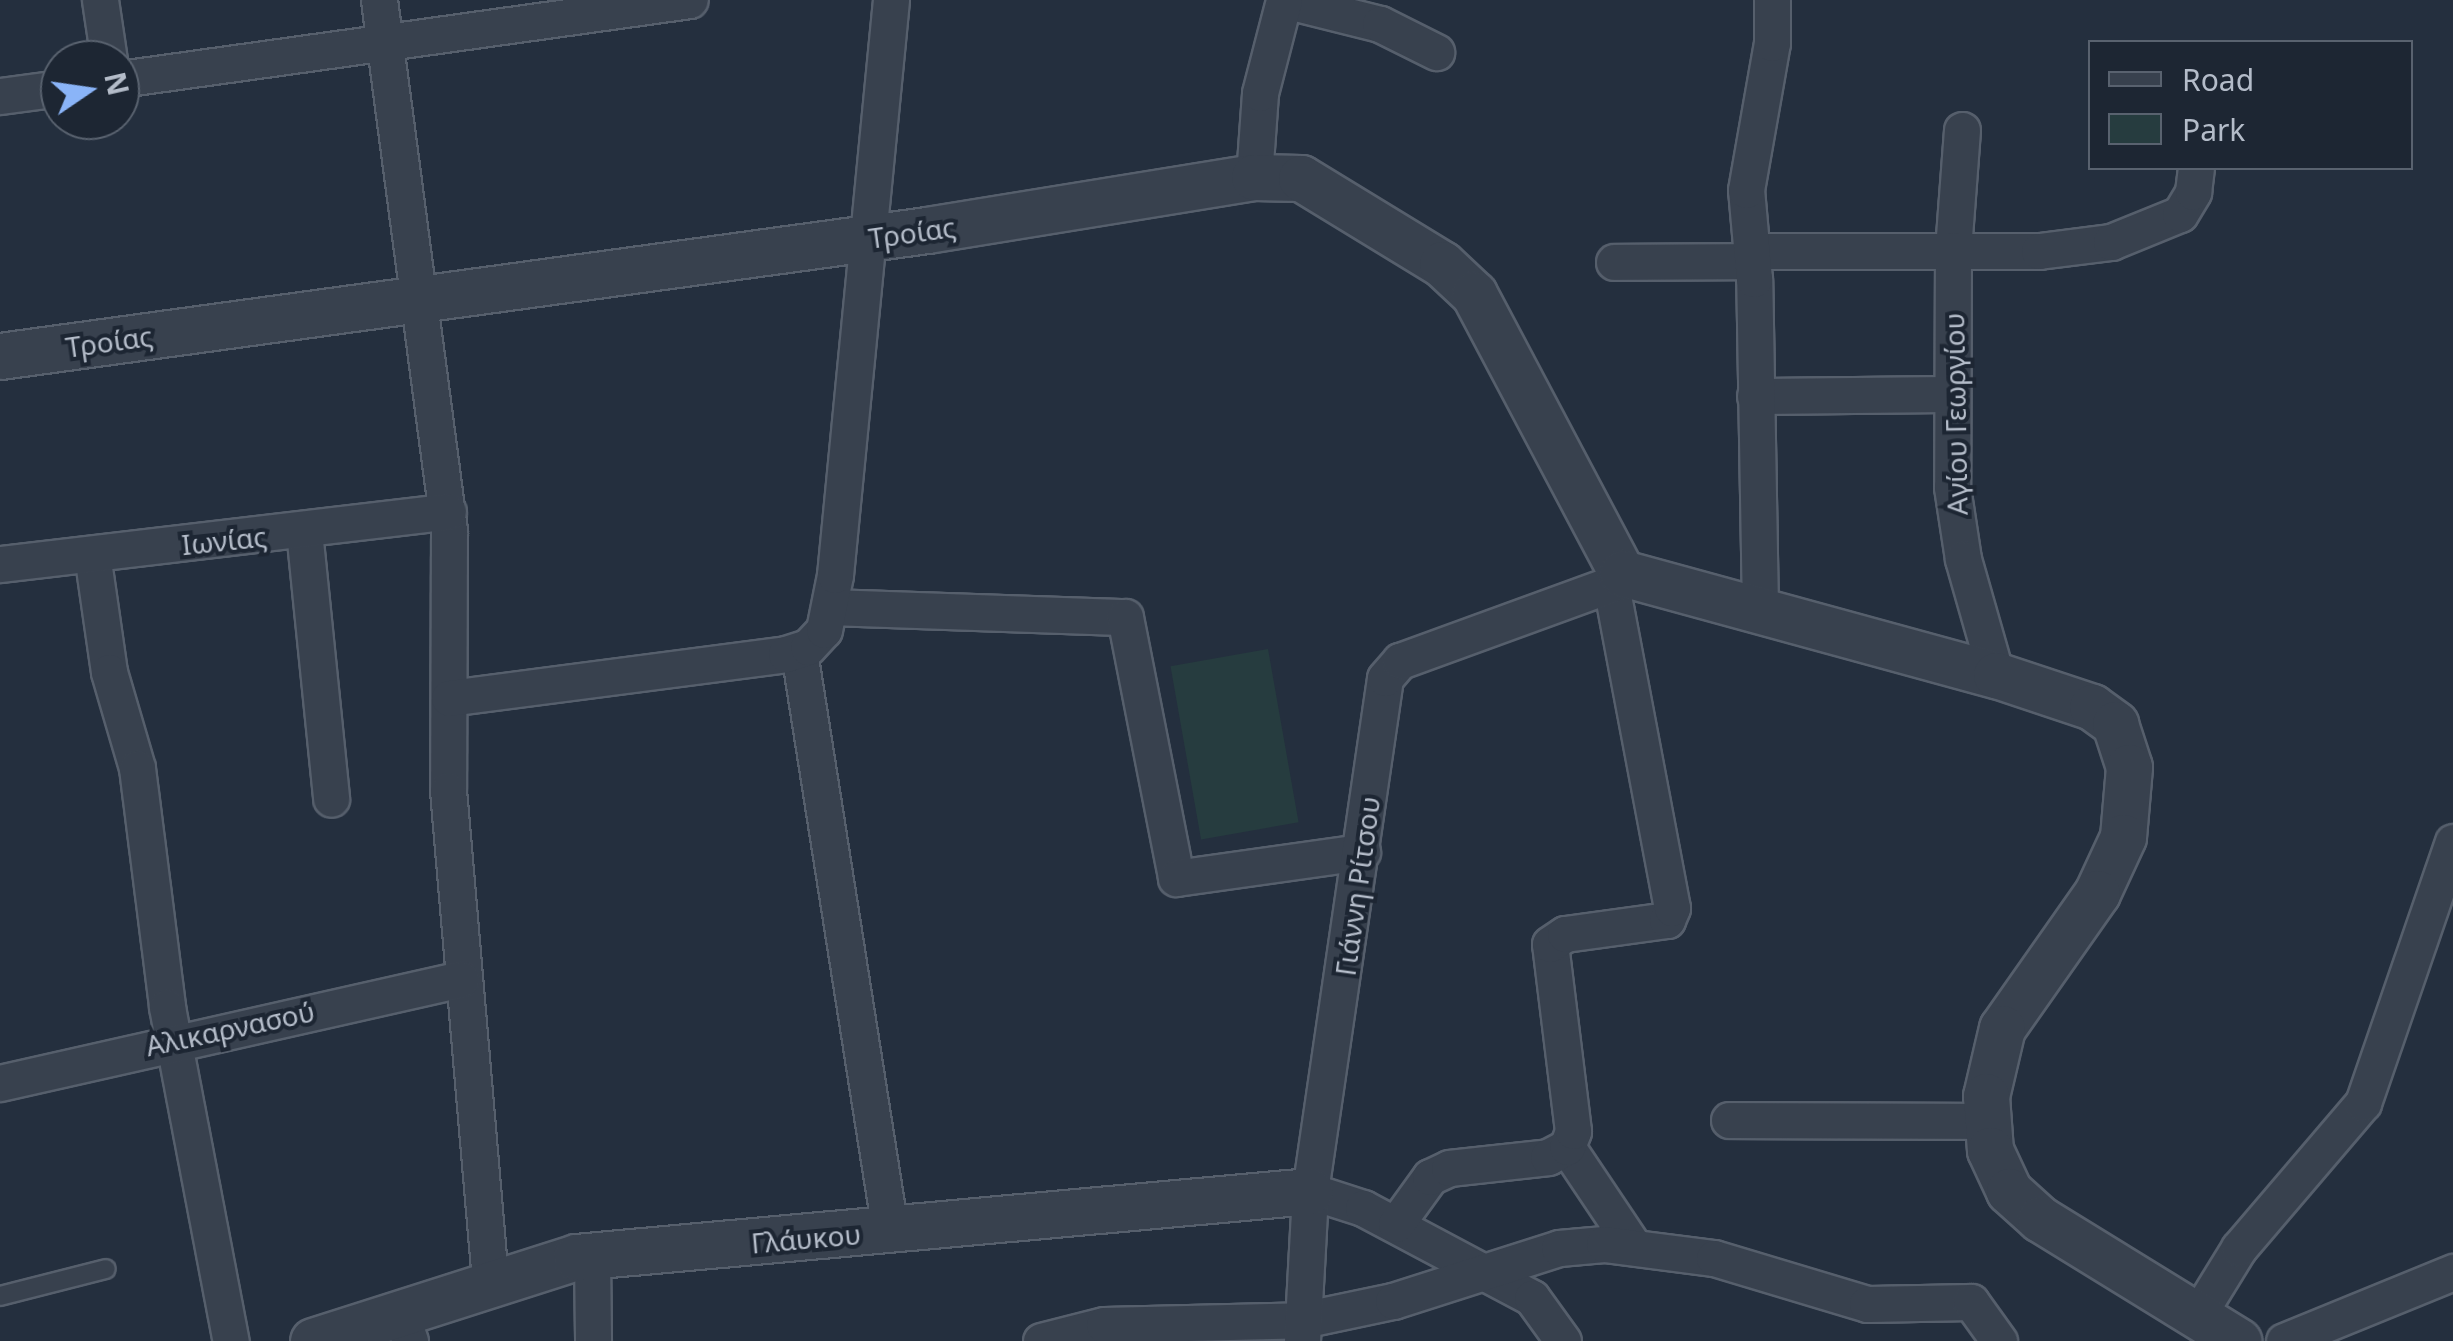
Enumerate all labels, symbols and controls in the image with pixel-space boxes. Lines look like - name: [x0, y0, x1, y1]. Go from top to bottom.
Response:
- north arrow: [40, 40, 140, 140]
- legend: [2088, 40, 2413, 170]
- text: Road: [2182, 59, 2254, 100]
- text: N: [96, 68, 138, 99]
- text: Park: [2182, 109, 2245, 150]
- street label: Τροίας: [866, 209, 958, 255]
- street label: Αγίου Γεωργίου: [1936, 313, 1974, 515]
- street label: Τροίας: [63, 318, 155, 364]
- street label: Ιωνίας: [180, 519, 268, 561]
- street label: Γιάννη Ρίτσου: [1328, 794, 1386, 978]
- street label: Αλικαρνασού: [142, 994, 318, 1062]
- street label: Γλάυκου: [750, 1216, 862, 1260]

